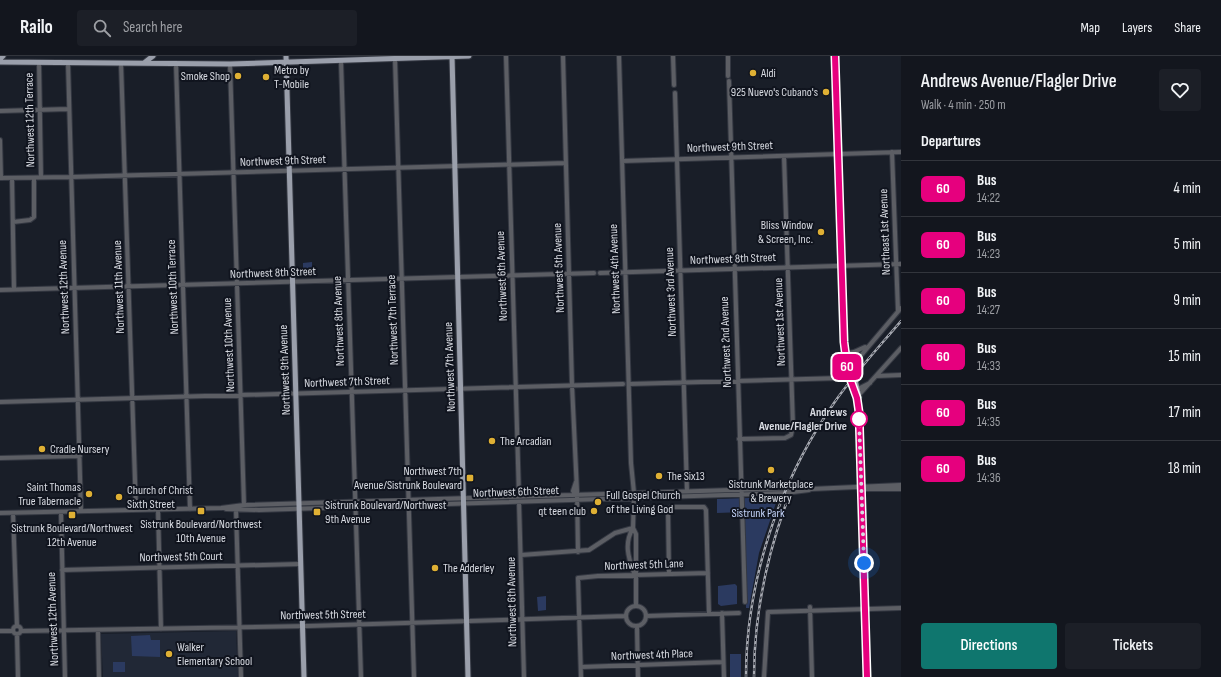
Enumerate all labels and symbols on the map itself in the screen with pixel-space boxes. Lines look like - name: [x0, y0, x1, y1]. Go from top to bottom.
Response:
- place label: Metro by T-Mobile: [274, 63, 310, 92]
- place label: Aldi: [760, 66, 776, 81]
- marker: Aldi: [748, 68, 758, 78]
- place label: Smoke Shop: [181, 69, 230, 84]
- marker: Smoke Shop: [233, 71, 243, 81]
- street label: Northwest 12th Terrace: [22, 72, 38, 167]
- marker: Metro by T-Mobile: [261, 72, 271, 82]
- place label: 925 Nuevo's Cubano's: [731, 85, 818, 100]
- marker: 925 Nuevo's Cubano's: [821, 87, 831, 97]
- street label: Northwest 9th Street: [687, 138, 774, 156]
- street label: Northwest 9th Street: [240, 152, 327, 170]
- street label: Northeast 1st Avenue: [876, 188, 894, 275]
- place label: Bliss Window & Screen, Inc.: [758, 218, 813, 247]
- street label: Northwest 5th Avenue: [550, 223, 568, 313]
- street label: Northwest 4th Avenue: [606, 224, 624, 314]
- marker: Bliss Window & Screen, Inc.: [816, 227, 826, 237]
- street label: Northwest 6th Avenue: [493, 231, 511, 321]
- street label: Northwest 10th Terrace: [164, 239, 182, 335]
- street label: Northwest 12th Avenue: [55, 240, 73, 334]
- street label: Northwest 11th Avenue: [110, 240, 128, 334]
- street label: Northwest 3rd Avenue: [662, 247, 680, 337]
- street label: Northwest 8th Street: [690, 250, 777, 268]
- street label: Northwest 8th Street: [230, 264, 317, 282]
- street label: Northwest 7th Terrace: [384, 274, 402, 365]
- street label: Northwest 8th Avenue: [330, 276, 348, 366]
- street label: Northwest 1st Avenue: [771, 277, 789, 366]
- street label: Northwest 2nd Avenue: [717, 296, 735, 388]
- street label: Northwest 10th Avenue: [220, 297, 238, 392]
- street label: Northwest 7th Avenue: [441, 322, 459, 412]
- street label: Northwest 9th Avenue: [276, 324, 294, 415]
- line badge: 60: [829, 354, 865, 380]
- street label: Northwest 7th Street: [304, 373, 390, 391]
- place label: Andrews Avenue/Flagler Drive: [758, 405, 847, 434]
- marker: Andrews Avenue/Flagler Drive: [850, 410, 868, 428]
- place label: The Arcadian: [500, 434, 552, 449]
- marker: The Arcadian: [487, 436, 497, 446]
- place label: Cradle Nursery: [50, 442, 110, 457]
- marker: Cradle Nursery: [37, 444, 47, 454]
- place label: Northwest 7th Avenue/Sistrunk Boulevard: [353, 464, 462, 493]
- marker: Sistrunk Marketplace & Brewery: [766, 465, 776, 475]
- place label: The Six13: [667, 469, 705, 484]
- marker: The Six13: [654, 471, 664, 481]
- marker: Northwest 7th Avenue/Sistrunk Boulevard: [465, 473, 475, 483]
- place label: Sistrunk Marketplace & Brewery: [729, 477, 814, 506]
- place label: Saint Thomas True Tabernacle: [18, 480, 81, 509]
- place label: Church of Christ Sixth Street: [127, 483, 193, 512]
- street label: Northwest 6th Street: [473, 483, 560, 501]
- place label: Full Gospel Church of the Living God: [606, 488, 680, 517]
- marker: Saint Thomas True Tabernacle: [84, 489, 94, 499]
- marker: Church of Christ Sixth Street: [114, 492, 124, 502]
- marker: Full Gospel Church of the Living God: [593, 497, 603, 507]
- place label: Sistrunk Boulevard/Northwest 9th Avenue: [325, 498, 447, 527]
- place label: qt teen club: [538, 504, 586, 519]
- marker: Sistrunk Boulevard/Northwest 10th Avenue: [196, 506, 206, 516]
- marker: qt teen club: [589, 506, 599, 516]
- park label: Sistrunk Park: [732, 506, 785, 521]
- marker: Sistrunk Boulevard/Northwest 9th Avenue: [312, 507, 322, 517]
- marker: Sistrunk Boulevard/Northwest 12th Avenue: [67, 510, 77, 520]
- place label: Sistrunk Boulevard/Northwest 10th Avenue: [140, 517, 262, 546]
- place label: Sistrunk Boulevard/Northwest 12th Avenue: [11, 521, 133, 550]
- street label: Northwest 5th Court: [139, 549, 223, 565]
- your location: [854, 553, 874, 573]
- street label: Northwest 5th Lane: [604, 556, 684, 574]
- street label: Northwest 6th Avenue: [504, 557, 520, 647]
- place label: The Adderley: [443, 561, 495, 576]
- marker: The Adderley: [430, 563, 440, 573]
- street label: Northwest 12th Avenue: [44, 572, 62, 666]
- street label: Northwest 5th Street: [280, 607, 366, 623]
- place label: Walker Elementary School: [177, 640, 252, 669]
- street label: Northwest 4th Place: [611, 646, 693, 664]
- marker: Walker Elementary School: [164, 649, 174, 659]

